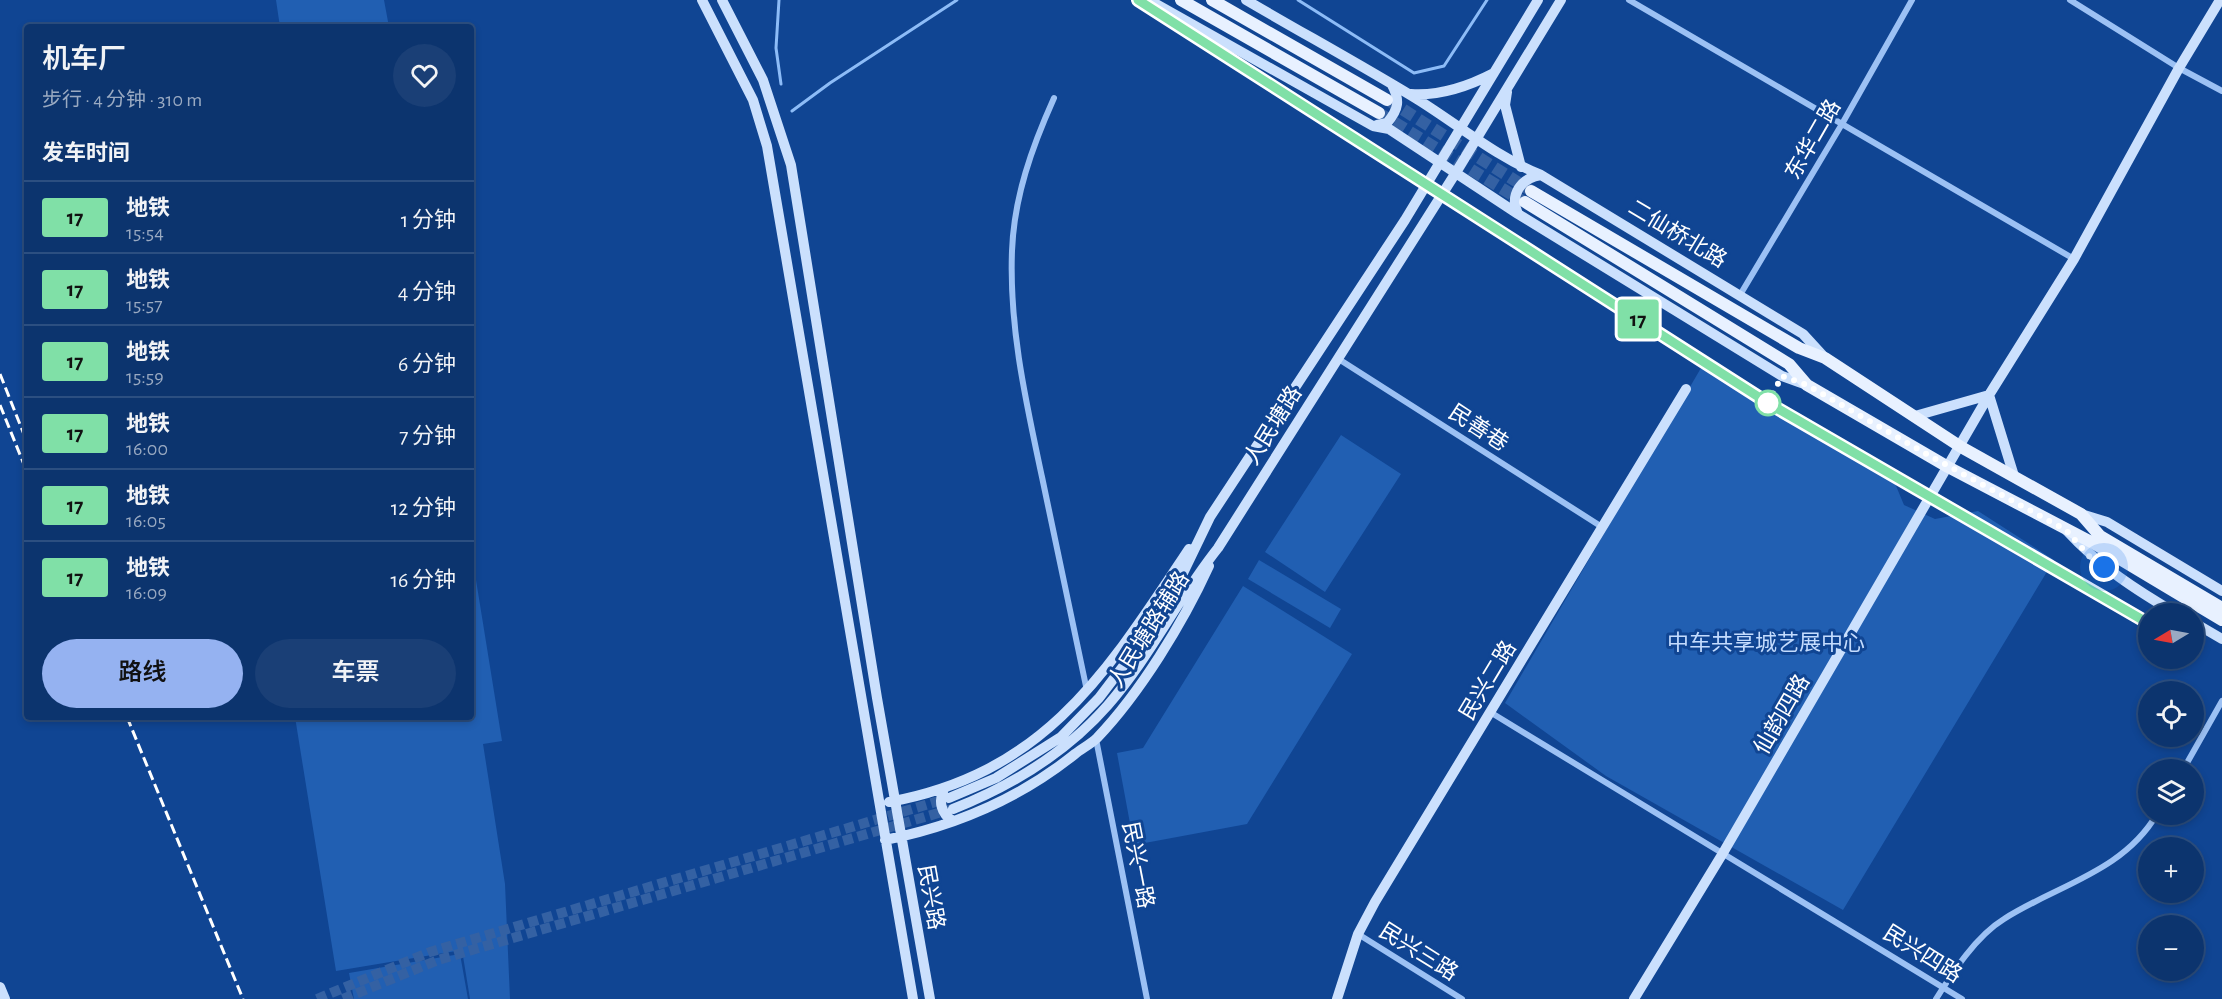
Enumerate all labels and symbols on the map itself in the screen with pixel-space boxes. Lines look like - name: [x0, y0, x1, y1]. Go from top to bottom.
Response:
- street label: 东华二路: [1780, 95, 1844, 183]
- street label: 二仙桥北路: [1625, 195, 1731, 272]
- line badge: 17: [1611, 300, 1665, 338]
- street label: 人民塘路: [1239, 382, 1305, 469]
- unlabelled marker: [1755, 390, 1781, 416]
- street label: 民善巷: [1445, 400, 1513, 455]
- your location: [2089, 552, 2119, 582]
- street label: 人民塘路辅路: [1104, 567, 1193, 691]
- north arrow: [2138, 603, 2204, 669]
- park label: 中车共享城艺展中心: [1667, 631, 1865, 654]
- street label: 民兴二路: [1455, 637, 1520, 724]
- street label: 仙韵四路: [1749, 670, 1813, 758]
- street label: 民兴一路: [1119, 820, 1158, 910]
- street label: 民兴路: [914, 863, 949, 932]
- street label: 民兴三路: [1375, 918, 1462, 984]
- street label: 民兴四路: [1879, 920, 1966, 986]

